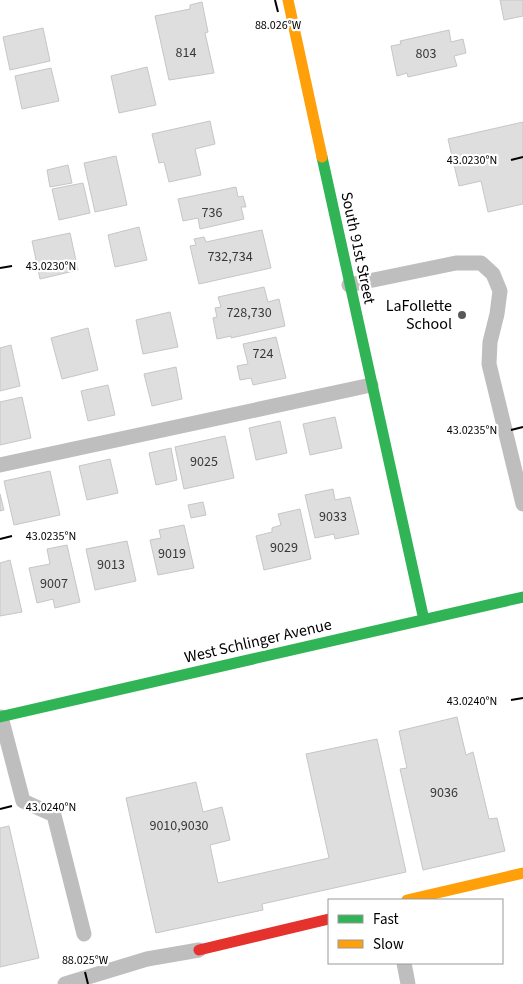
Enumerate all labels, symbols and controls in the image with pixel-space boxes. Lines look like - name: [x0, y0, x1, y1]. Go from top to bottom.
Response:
- text: 88.026°W: [255, 17, 302, 34]
- house number: 814: [176, 43, 196, 63]
- house number: 803: [416, 44, 436, 64]
- text: 43.0230°N: [447, 152, 497, 169]
- street label: South 91st Street: [335, 190, 381, 307]
- house number: 736: [202, 203, 222, 223]
- house number: 732,734: [207, 247, 253, 267]
- text: 43.0230°N: [26, 258, 76, 275]
- place label: LaFollette School: [386, 295, 452, 335]
- house number: 728,730: [226, 303, 272, 323]
- marker: LaFollette School: [456, 309, 468, 321]
- house number: 724: [253, 344, 273, 364]
- text: 43.0235°N: [447, 422, 497, 439]
- house number: 9025: [190, 452, 218, 472]
- house number: 9033: [319, 507, 347, 527]
- text: 43.0235°N: [26, 528, 76, 545]
- house number: 9029: [270, 538, 298, 558]
- house number: 9019: [158, 544, 186, 564]
- house number: 9013: [97, 555, 125, 575]
- house number: 9007: [40, 574, 68, 594]
- street label: West Schlinger Avenue: [182, 613, 334, 669]
- text: 43.0240°N: [447, 693, 497, 710]
- house number: 9036: [430, 783, 458, 803]
- text: 43.0240°N: [26, 799, 76, 816]
- house number: 9010,9030: [149, 816, 209, 836]
- legend: [328, 899, 503, 964]
- text: Fast: [373, 909, 399, 930]
- text: Slow: [373, 934, 404, 955]
- text: 88.025°W: [62, 952, 109, 969]

